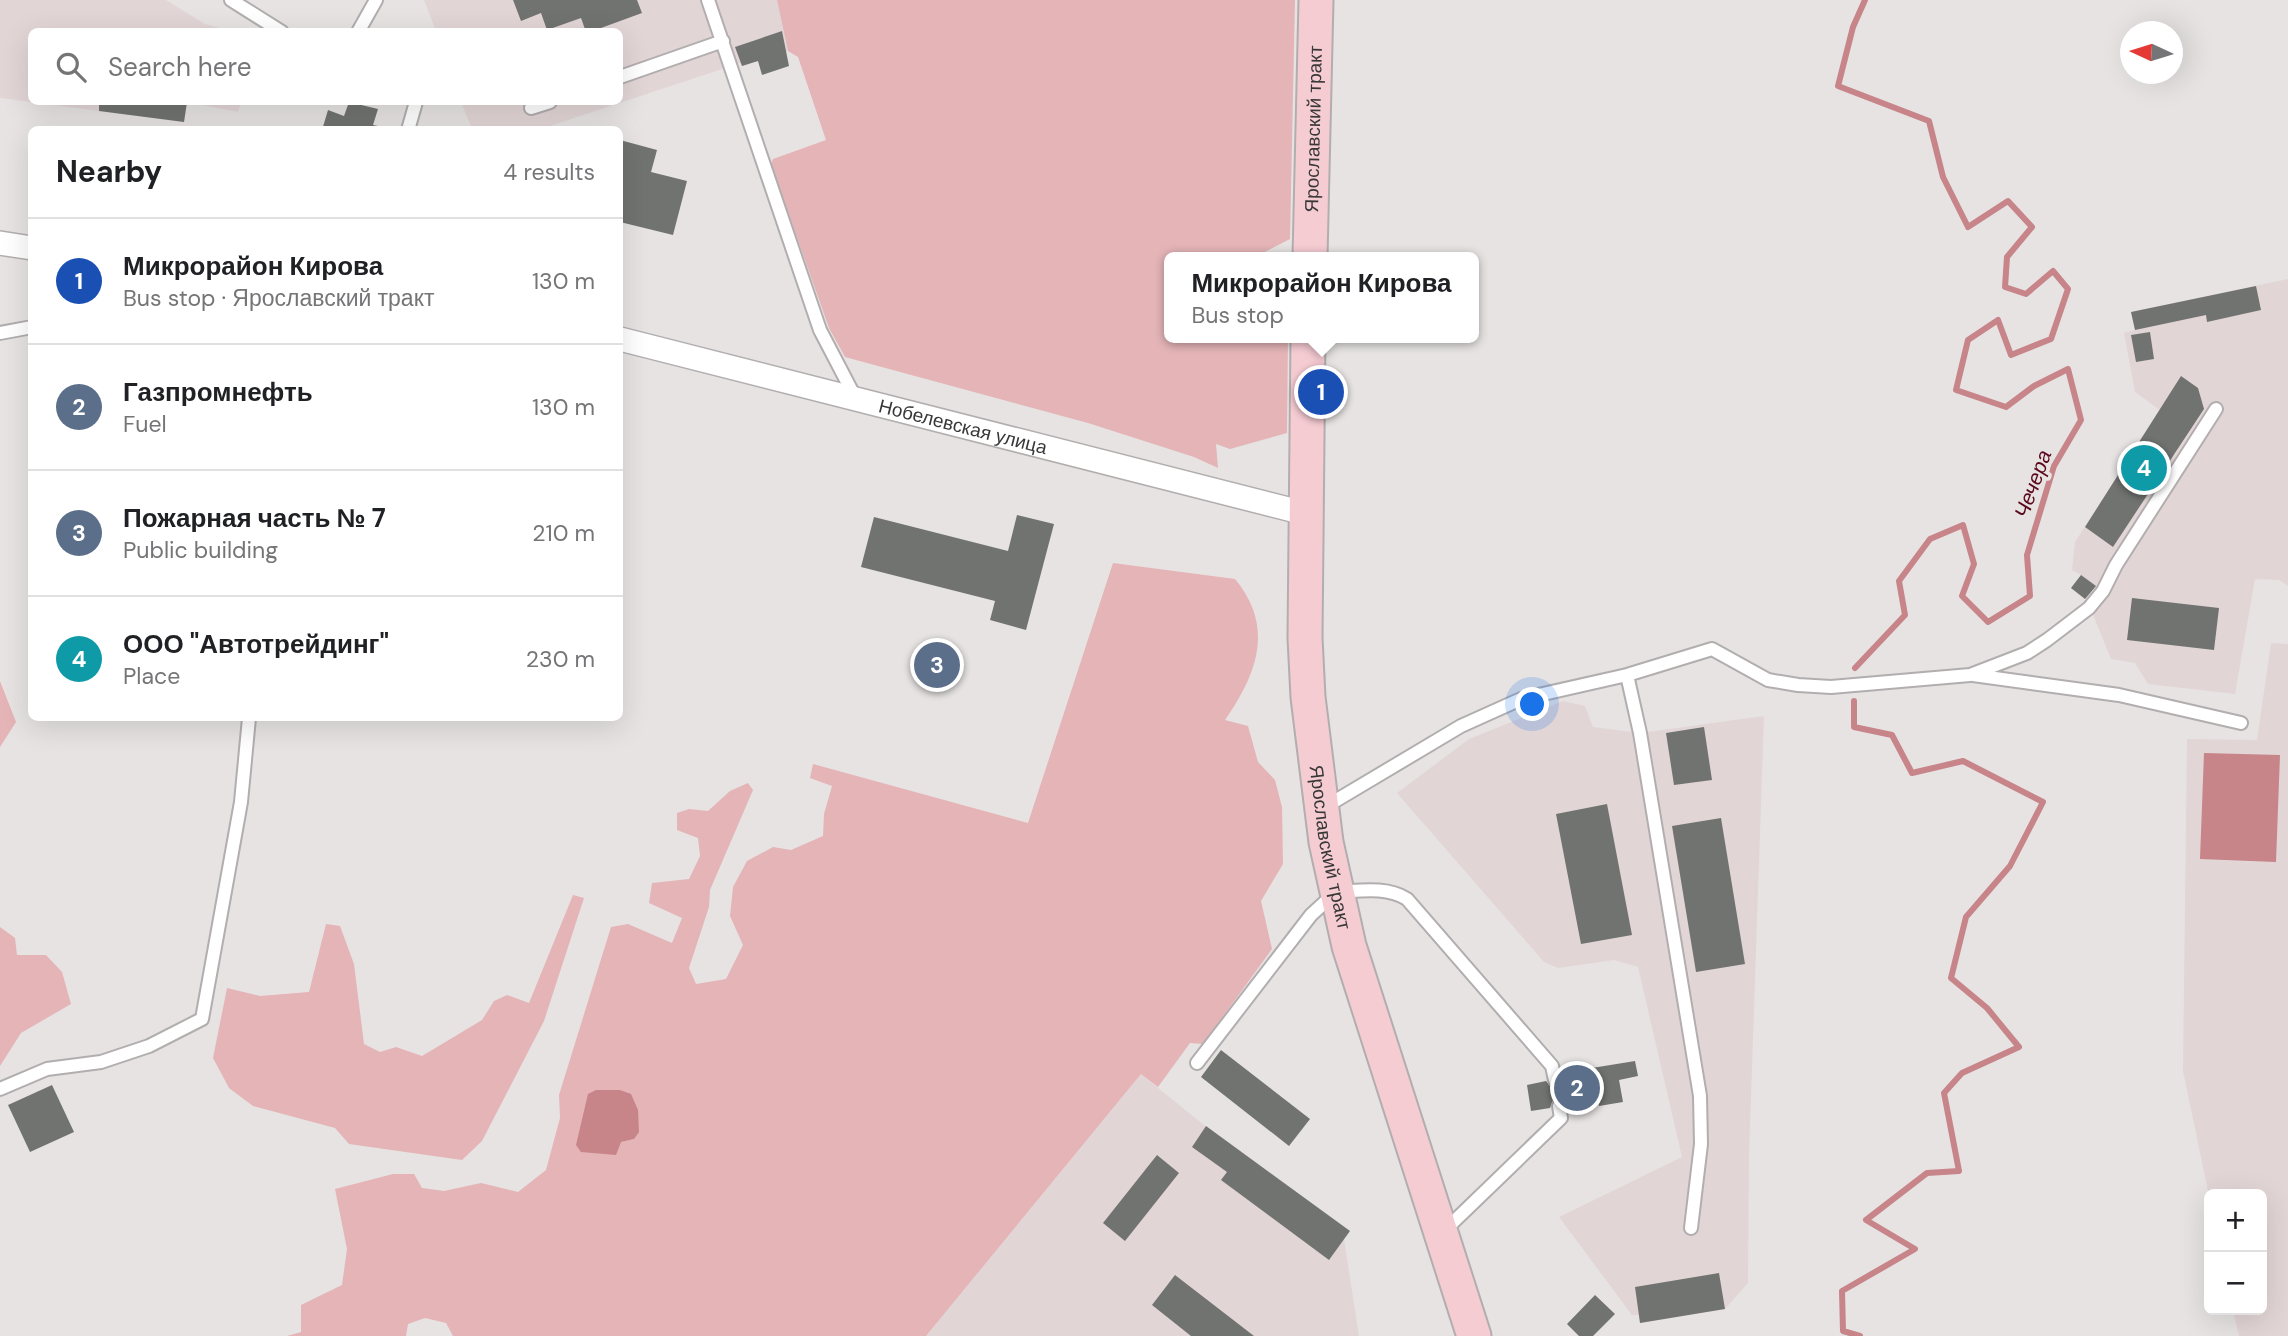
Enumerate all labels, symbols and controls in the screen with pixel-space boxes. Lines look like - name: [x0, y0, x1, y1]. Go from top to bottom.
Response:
- north arrow: [2120, 21, 2183, 84]
- search box: [28, 28, 623, 105]
- street label: Ярославский тракт: [1299, 45, 1328, 213]
- icon: search: [52, 48, 90, 86]
- text: Search here: [108, 50, 251, 84]
- text: Nearby: [56, 152, 162, 191]
- text: 4 results: [503, 157, 595, 187]
- text: Микрорайон Кирова: [123, 249, 383, 283]
- popup: [1164, 252, 1479, 343]
- text: 1: [75, 266, 83, 296]
- text: 130 m: [532, 266, 595, 296]
- text: Микрорайон Кирова: [1191, 266, 1452, 300]
- text: Bus stop · Ярославский тракт: [123, 283, 435, 313]
- text: Bus stop: [1191, 300, 1284, 330]
- pin: 1: [1298, 366, 1344, 418]
- text: Газпромнефть: [123, 375, 313, 409]
- text: 2: [72, 392, 86, 422]
- text: 130 m: [532, 392, 595, 422]
- street label: Нобелевская улица: [876, 393, 1050, 460]
- text: Fuel: [123, 409, 167, 439]
- pin: 4: [2121, 442, 2167, 494]
- water label: Чечера: [2008, 446, 2058, 522]
- text: Пожарная часть № 7: [123, 501, 386, 535]
- text: 3: [72, 518, 86, 548]
- text: 210 m: [532, 518, 595, 548]
- text: Public building: [123, 535, 278, 565]
- text: ООО "Автотрейдинг": [123, 627, 389, 661]
- pin: 3: [914, 639, 960, 691]
- text: 4: [72, 644, 86, 674]
- text: 230 m: [526, 644, 595, 674]
- text: Place: [123, 661, 180, 691]
- your location: [1515, 687, 1549, 721]
- street label: Ярославский тракт: [1304, 763, 1357, 932]
- pin: 2: [1554, 1062, 1600, 1114]
- map controls: [2204, 1189, 2267, 1315]
- button: +: [2204, 1189, 2267, 1252]
- button: −: [2204, 1252, 2267, 1315]

